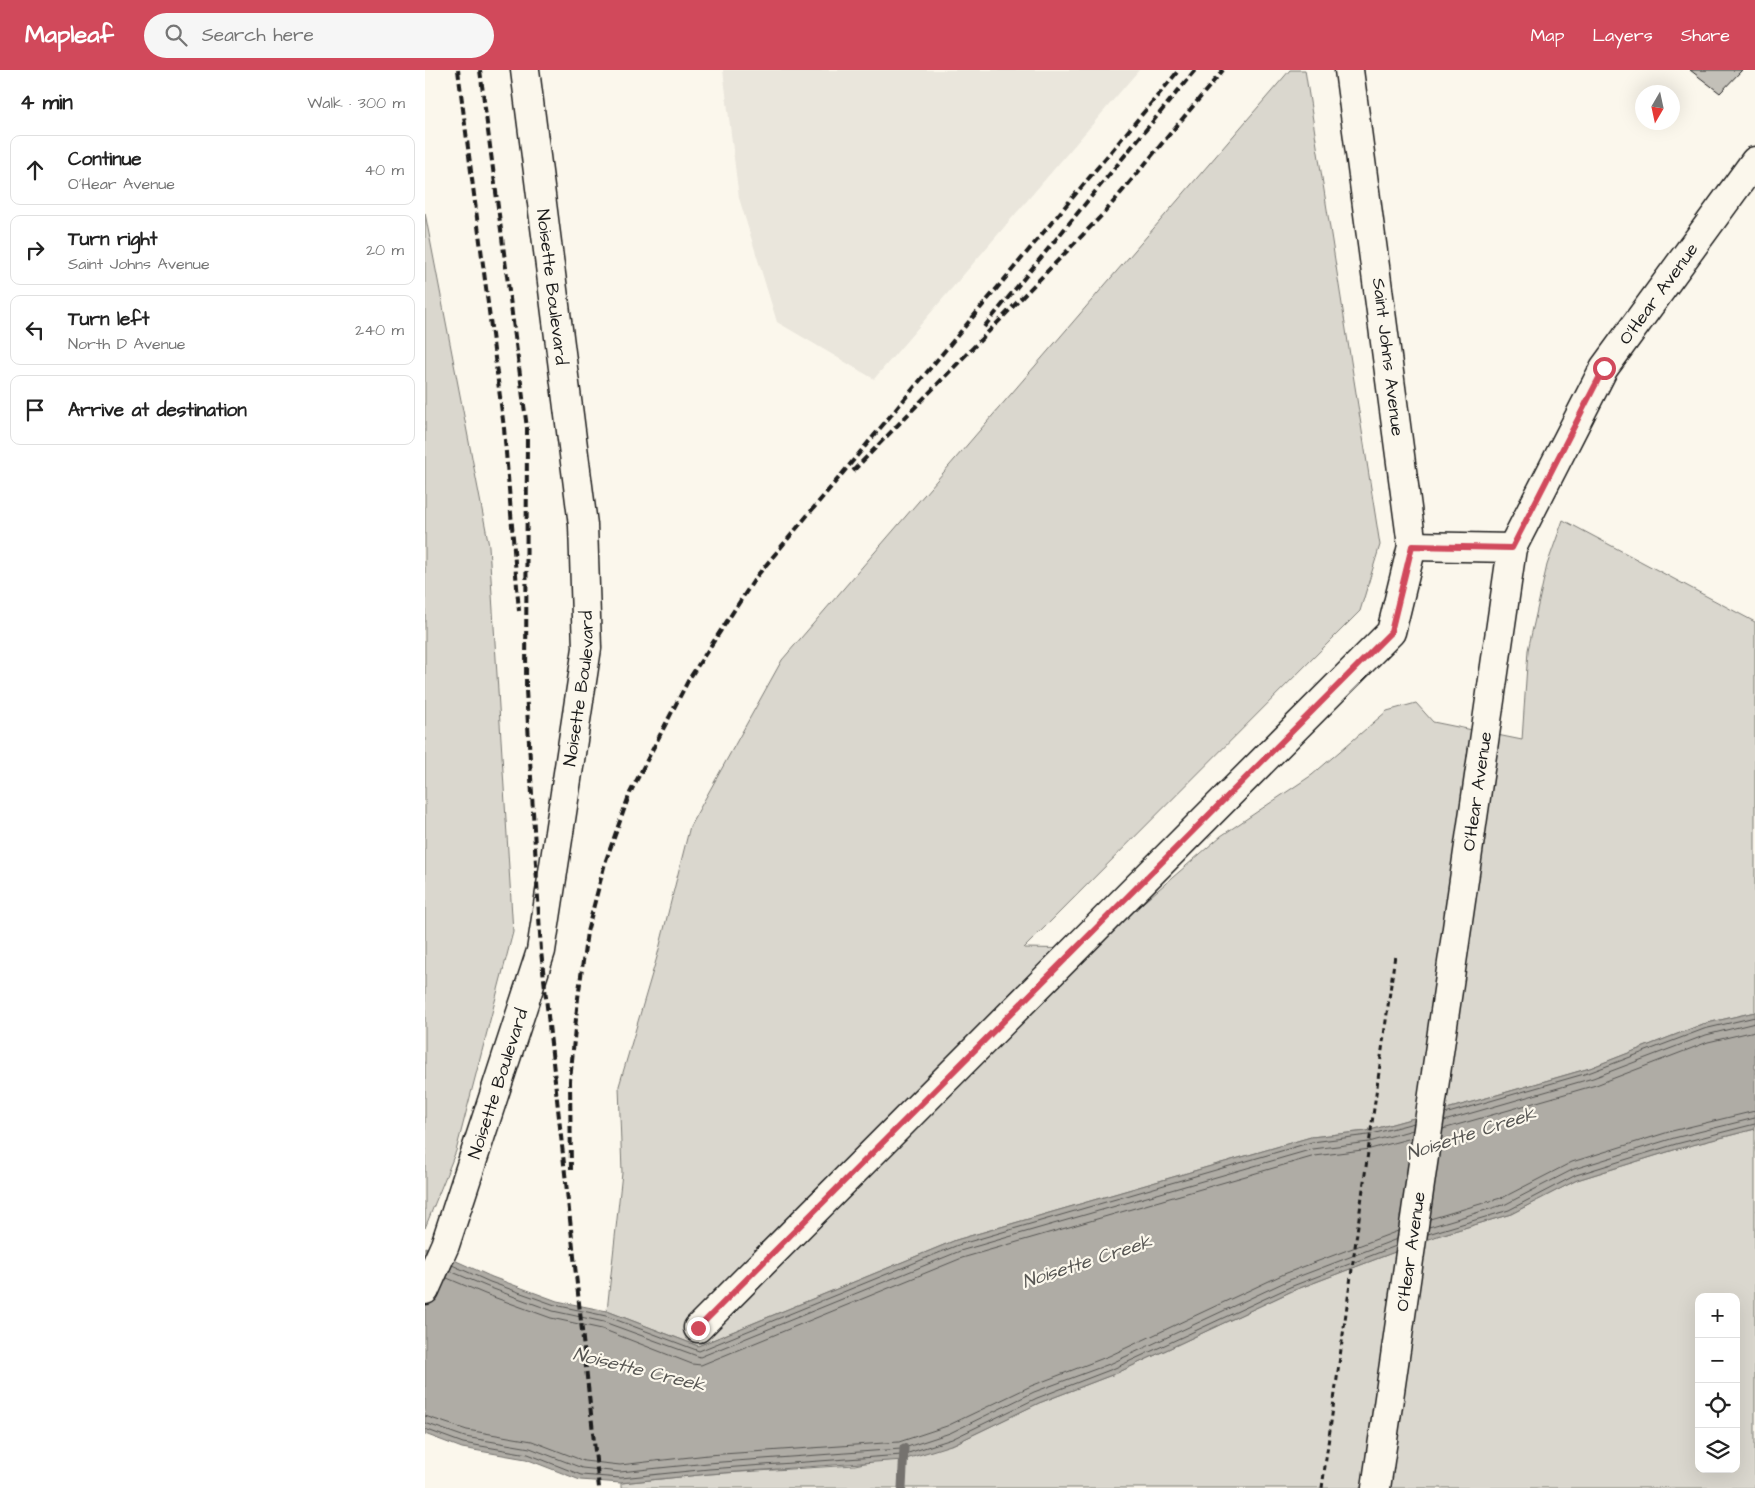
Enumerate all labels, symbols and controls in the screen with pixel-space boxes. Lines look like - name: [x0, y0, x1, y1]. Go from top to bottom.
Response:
- search box: [144, 13, 494, 58]
- text: Mapleaf: [25, 18, 114, 52]
- icon: search: [162, 21, 190, 49]
- text: Search here: [202, 22, 314, 49]
- text: Map: [1530, 23, 1564, 48]
- text: Layers: [1592, 23, 1653, 48]
- text: Share: [1681, 23, 1730, 48]
- north arrow: [1635, 85, 1680, 130]
- text: 4 min: [20, 88, 73, 117]
- text: Walk · 300 m: [307, 92, 405, 114]
- text: Continue: [68, 146, 142, 173]
- icon: ahead: [21, 156, 49, 184]
- text: 40 m: [364, 159, 404, 181]
- text: O'Hear Avenue: [68, 173, 175, 195]
- street label: Noisette Boulevard: [530, 208, 574, 366]
- text: Turn right: [68, 226, 157, 253]
- icon: right: [21, 236, 49, 264]
- street label: O'Hear Avenue: [1613, 237, 1704, 350]
- text: 20 m: [366, 239, 404, 261]
- text: Saint Johns Avenue: [68, 253, 210, 275]
- street label: Saint Johns Avenue: [1366, 276, 1410, 438]
- text: Turn left: [68, 306, 149, 333]
- icon: left: [21, 316, 49, 344]
- text: 240 m: [355, 319, 404, 341]
- text: North D Avenue: [68, 333, 185, 355]
- route start: [1593, 357, 1616, 380]
- icon: arrive: [21, 396, 49, 424]
- text: Arrive at destination: [68, 397, 247, 424]
- street label: Noisette Boulevard: [557, 610, 600, 768]
- street label: O'Hear Avenue: [1456, 730, 1498, 853]
- street label: Noisette Boulevard: [461, 1005, 534, 1162]
- water label: Noisette Creek: [1403, 1100, 1540, 1168]
- street label: O'Hear Avenue: [1389, 1190, 1431, 1313]
- water label: Noisette Creek: [1019, 1228, 1156, 1296]
- map controls: [1695, 1293, 1740, 1473]
- button: +: [1695, 1293, 1740, 1338]
- route end: [687, 1317, 710, 1340]
- button: −: [1695, 1338, 1740, 1383]
- water label: Noisette Creek: [570, 1341, 708, 1399]
- button: locate: [1695, 1383, 1740, 1428]
- button: layers: [1695, 1428, 1740, 1473]

